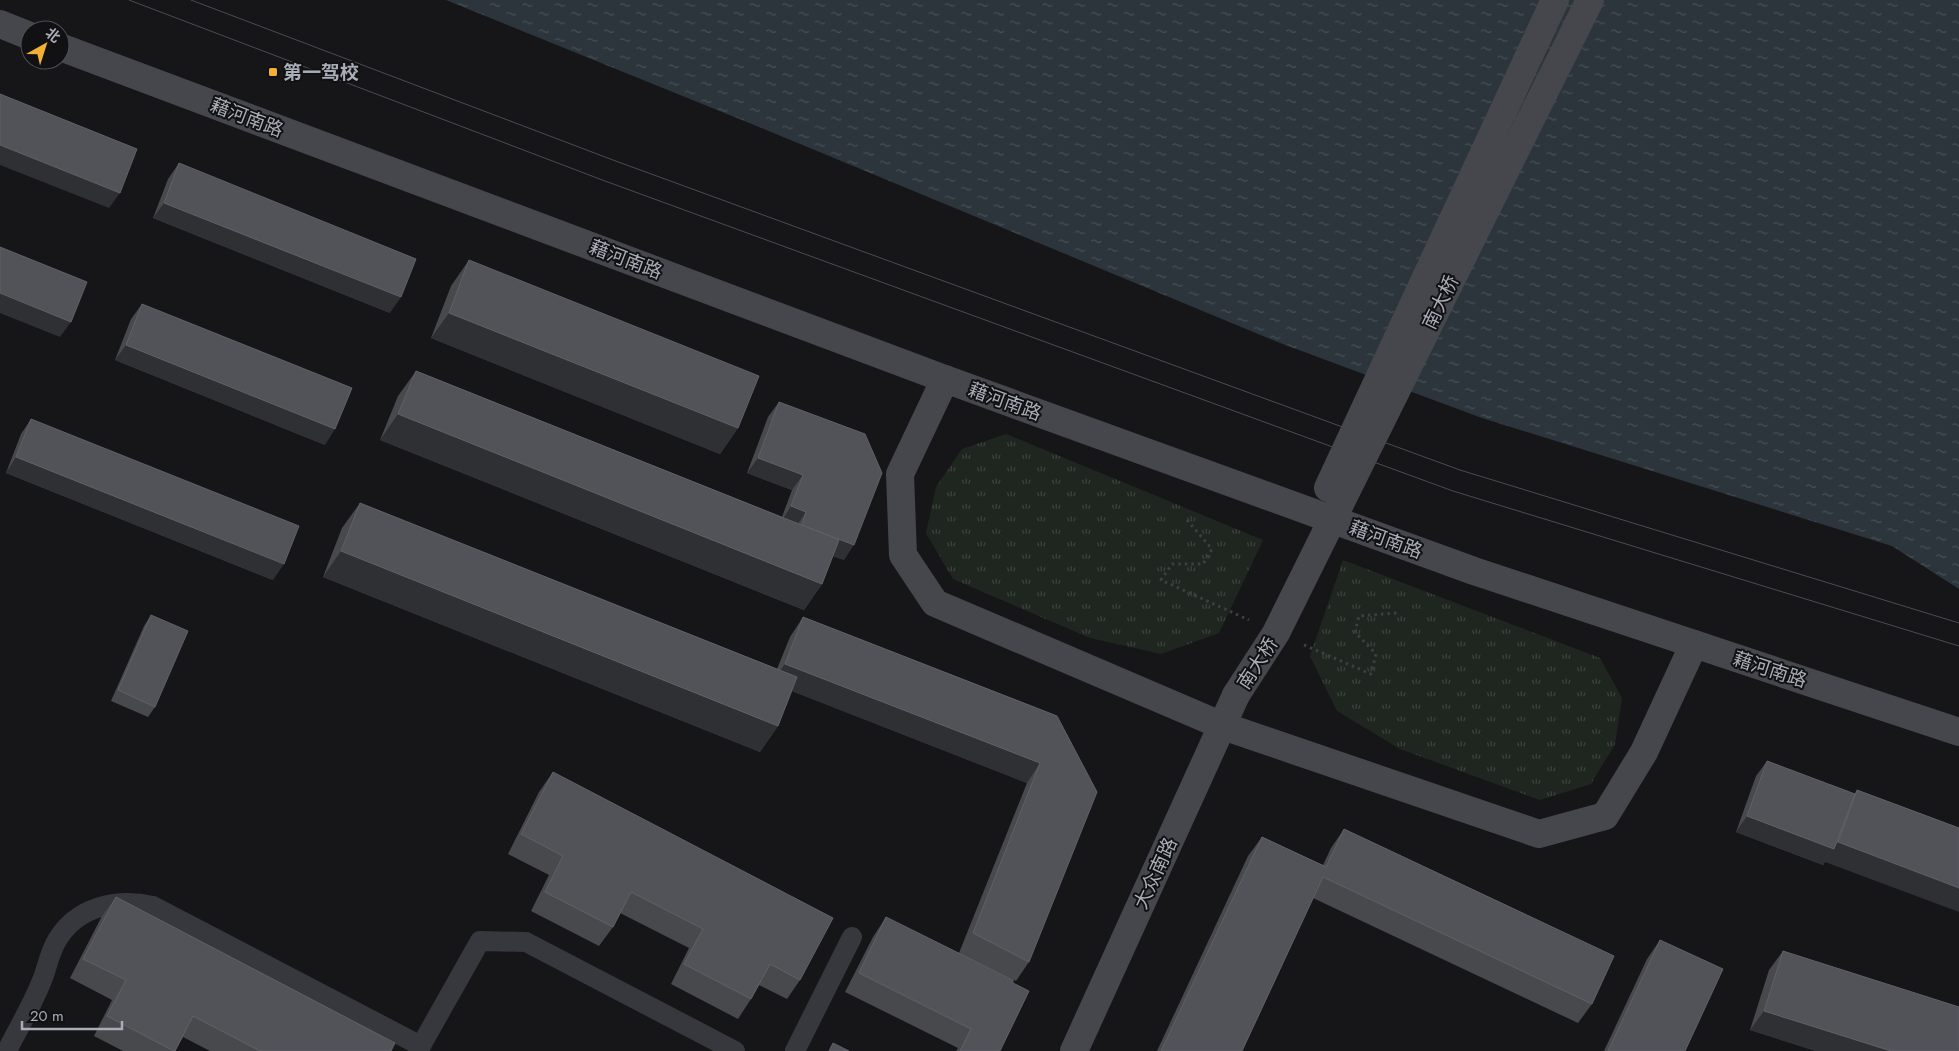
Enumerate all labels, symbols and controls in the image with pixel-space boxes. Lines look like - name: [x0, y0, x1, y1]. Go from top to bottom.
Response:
- north arrow: [20, 20, 70, 70]
- text: 北: [41, 23, 65, 47]
- place label: 第一驾校: [283, 59, 359, 86]
- marker: 第一驾校: [267, 66, 279, 78]
- street label: 藉河南路: [206, 91, 287, 144]
- street label: 藉河南路: [585, 233, 666, 286]
- street label: 南大桥: [1416, 271, 1465, 334]
- street label: 藉河南路: [964, 376, 1045, 427]
- street label: 藉河南路: [1345, 514, 1426, 565]
- street label: 南大桥: [1231, 632, 1284, 695]
- street label: 藉河南路: [1730, 645, 1810, 694]
- street label: 大众南路: [1127, 833, 1184, 913]
- scale bar: [22, 998, 122, 1030]
- text: 20 m: [30, 1005, 64, 1027]

